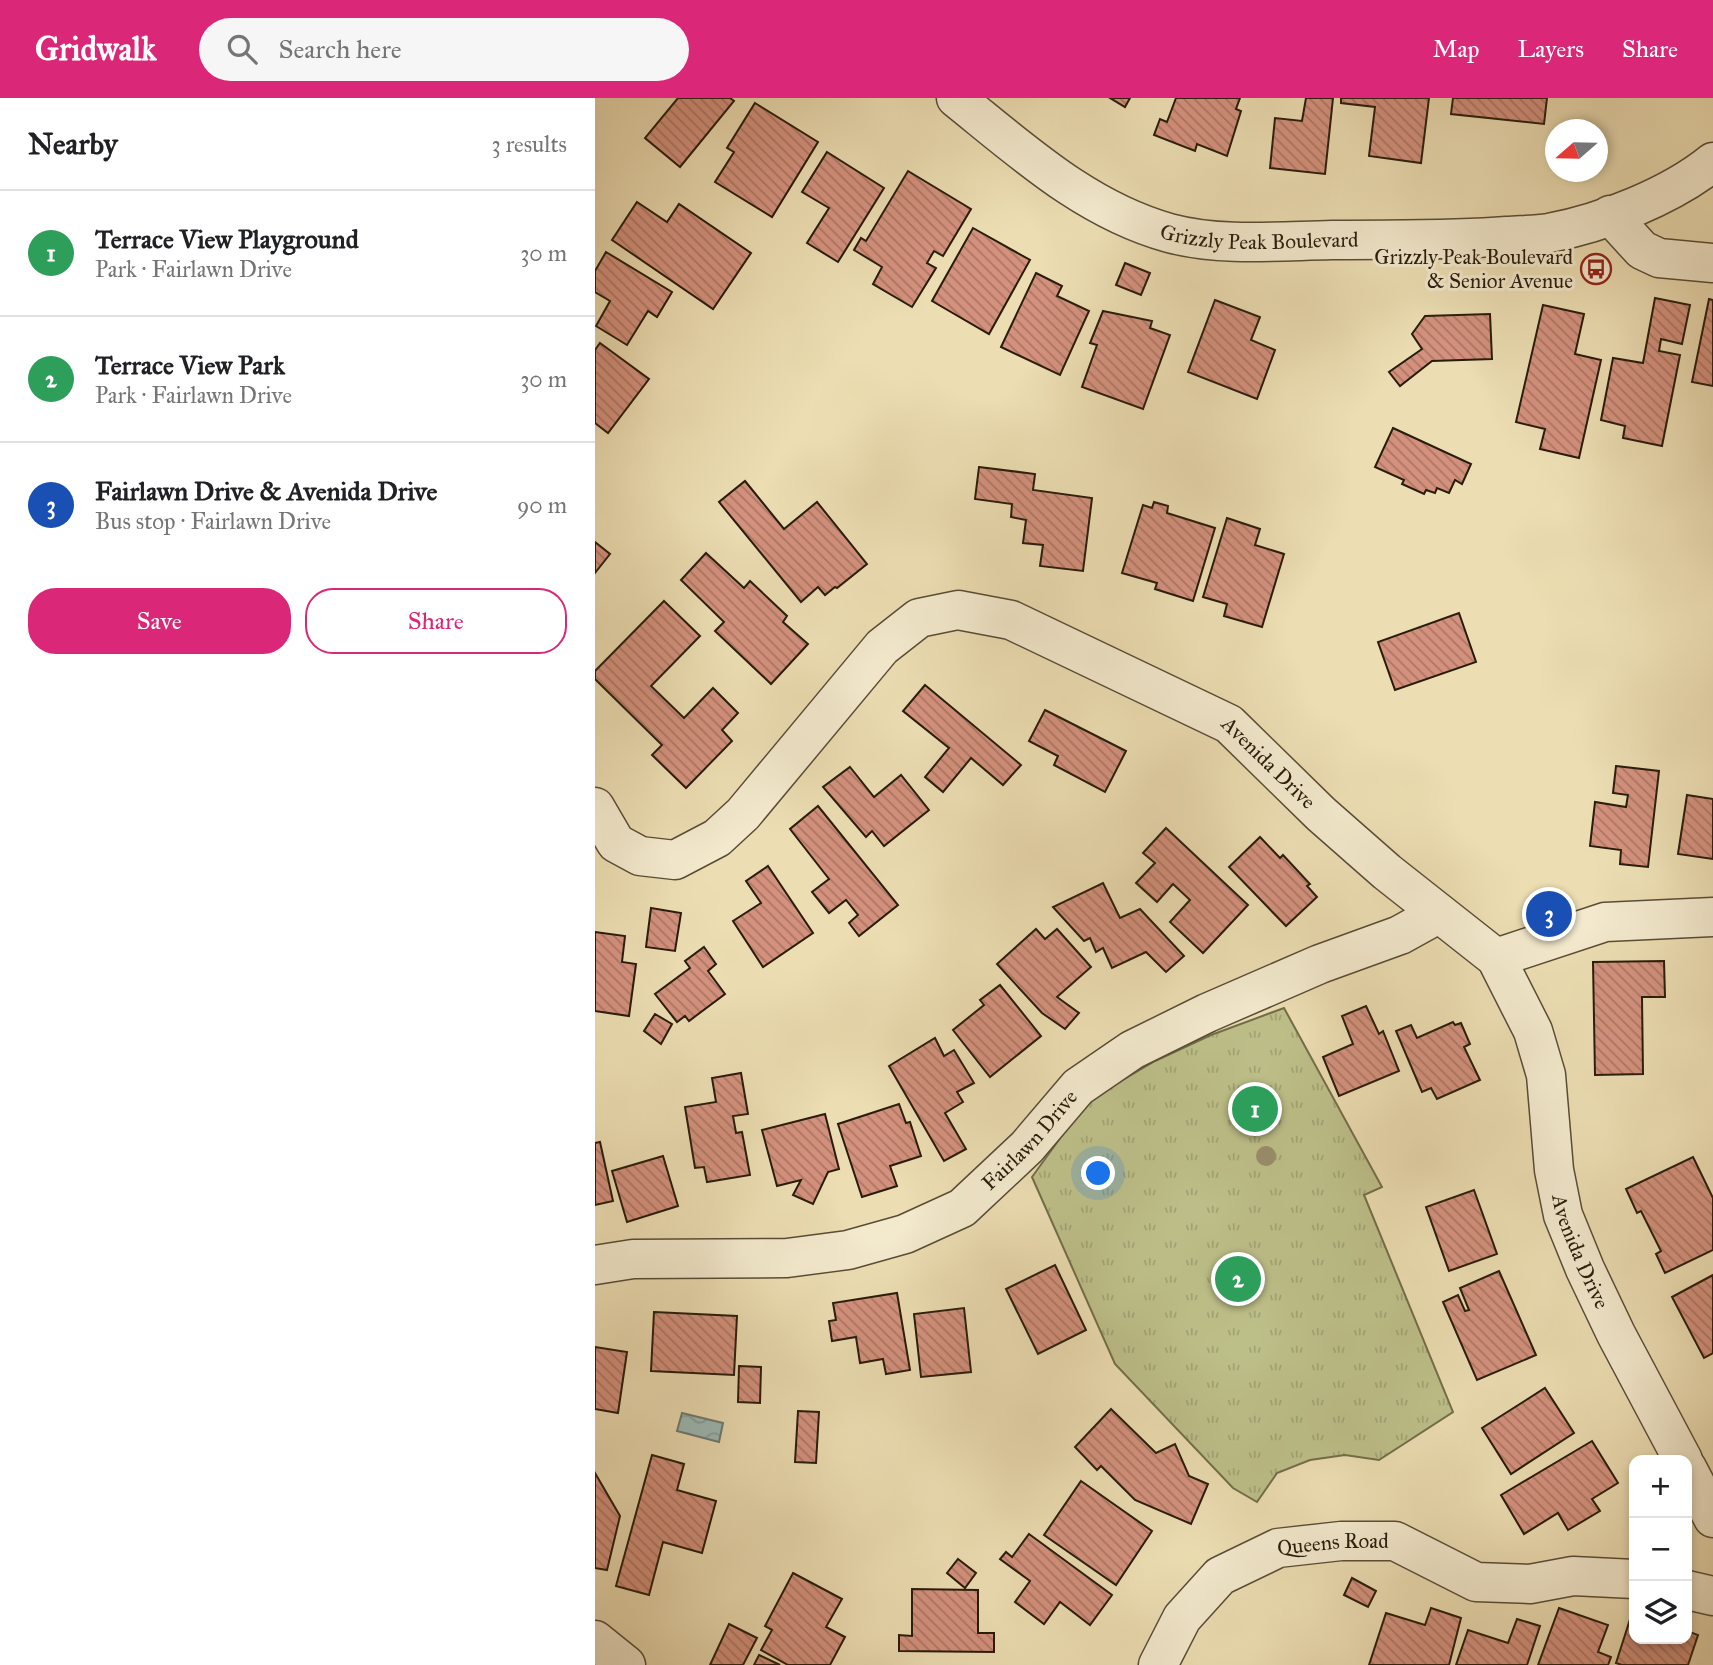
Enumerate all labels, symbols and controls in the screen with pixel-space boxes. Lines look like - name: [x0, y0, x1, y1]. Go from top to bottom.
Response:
- search box: [199, 18, 689, 81]
- text: Gridwalk: [35, 29, 157, 69]
- icon: search: [223, 30, 261, 68]
- text: Search here: [279, 33, 402, 65]
- text: Map: [1433, 34, 1480, 64]
- text: Layers: [1518, 34, 1584, 64]
- text: Share: [1622, 34, 1678, 64]
- north arrow: [1545, 119, 1608, 182]
- text: Nearby: [28, 126, 118, 162]
- text: 3 results: [491, 130, 567, 158]
- street label: Grizzly Peak Boulevard: [1157, 218, 1359, 255]
- text: Terrace View Playground: [95, 223, 359, 255]
- text: 1: [46, 239, 56, 267]
- text: 30 m: [520, 239, 567, 267]
- place label: Grizzly Peak Boulevard & Senior Avenue: [1374, 244, 1573, 294]
- bus stop icon: Grizzly Peak Boulevard & Senior Avenue: [1579, 252, 1613, 286]
- text: Park · Fairlawn Drive: [95, 255, 292, 283]
- text: Terrace View Park: [95, 349, 285, 381]
- text: 2: [45, 365, 57, 393]
- text: 30 m: [520, 365, 567, 393]
- text: Park · Fairlawn Drive: [95, 381, 292, 409]
- text: Fairlawn Drive & Avenida Drive: [95, 475, 437, 507]
- text: 3: [46, 491, 56, 519]
- text: 90 m: [517, 491, 567, 519]
- text: Bus stop · Fairlawn Drive: [95, 507, 331, 535]
- button: Save: [28, 588, 291, 654]
- button: Share: [305, 588, 567, 654]
- street label: Avenida Drive: [1215, 710, 1321, 815]
- pin: 3: [1526, 888, 1572, 940]
- pin: 1: [1232, 1083, 1278, 1135]
- street label: Fairlawn Drive: [976, 1084, 1083, 1196]
- your location: [1081, 1156, 1115, 1190]
- street label: Avenida Drive: [1546, 1191, 1615, 1313]
- pin: 2: [1215, 1253, 1261, 1305]
- map controls: [1629, 1455, 1692, 1644]
- button: +: [1629, 1455, 1692, 1518]
- button: −: [1629, 1518, 1692, 1581]
- street label: Queens Road: [1276, 1528, 1389, 1561]
- button: layers: [1629, 1581, 1692, 1644]

